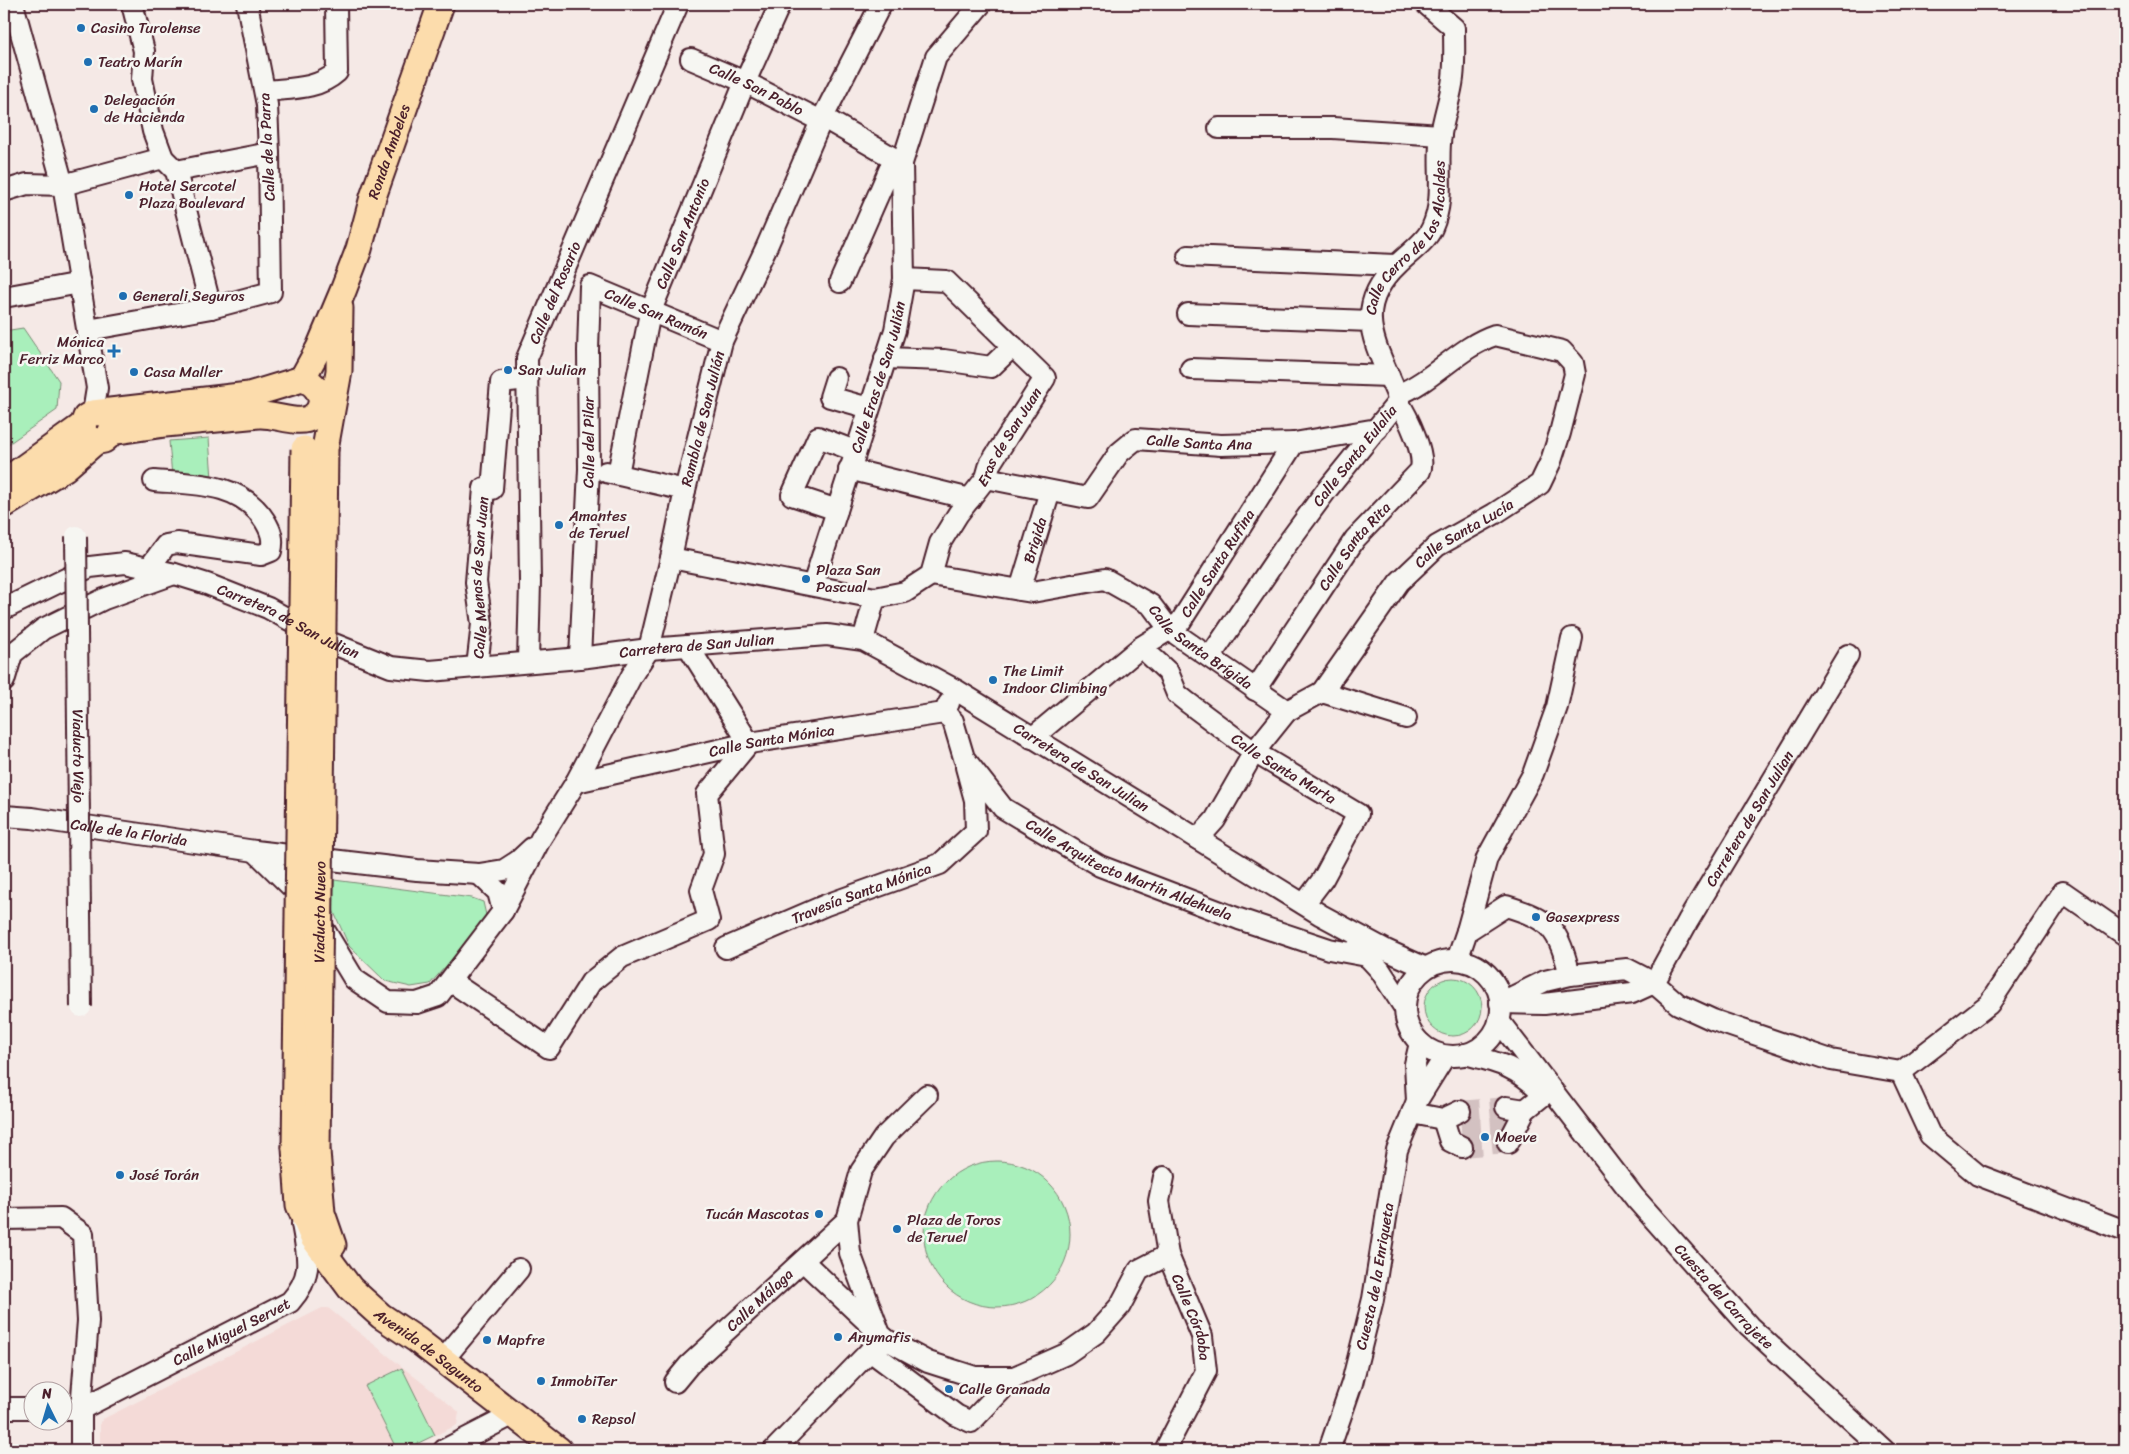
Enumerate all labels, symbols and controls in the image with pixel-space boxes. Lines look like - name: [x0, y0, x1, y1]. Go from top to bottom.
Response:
- place label: Casino Turolense: [91, 15, 201, 41]
- marker: Casino Turolense: [75, 22, 87, 34]
- place label: Teatro Marín: [98, 49, 182, 75]
- street label: Calle San Pablo: [705, 55, 809, 123]
- marker: Teatro Marín: [82, 56, 94, 68]
- place label: Delegación de Hacienda: [104, 87, 185, 130]
- street label: Calle de la Parra: [251, 92, 283, 202]
- street label: Ronda Ambeles: [360, 100, 418, 203]
- marker: Delegación de Hacienda: [88, 103, 100, 115]
- street label: Calle Cerro de Los Alcaldes: [1358, 160, 1453, 316]
- place label: Hotel Sercotel Plaza Boulevard: [139, 173, 245, 216]
- street label: Calle San Antonio: [648, 174, 717, 293]
- marker: Hotel Sercotel Plaza Boulevard: [123, 189, 135, 201]
- street label: Calle del Rosario: [521, 237, 588, 348]
- street label: Calle San Ramón: [601, 280, 712, 347]
- place label: Generali Seguros: [133, 283, 245, 309]
- marker: Generali Seguros: [117, 290, 129, 302]
- street label: Calle Eras de San Julián: [843, 299, 913, 456]
- place label: Mónica Ferriz Marco: [20, 329, 104, 372]
- marker: Mónica Ferriz Marco: [108, 345, 120, 357]
- street label: Rambla de San Julián: [673, 348, 732, 489]
- place label: San Julian: [518, 357, 586, 383]
- place label: Casa Maller: [144, 359, 223, 385]
- marker: San Julian: [502, 364, 514, 376]
- marker: Casa Maller: [128, 366, 140, 378]
- street label: Eras de San Juan: [970, 382, 1049, 493]
- street label: Calle del Pilar: [575, 395, 602, 489]
- street label: Calle Santa Eulalia: [1306, 399, 1404, 512]
- street label: Calle Santa Ana: [1146, 427, 1253, 458]
- street label: Calle Santa Lucía: [1408, 491, 1519, 575]
- street label: Calle Menas de San Juan: [463, 495, 496, 660]
- street label: Calle Santa Rita: [1311, 495, 1398, 596]
- place label: Amantes de Teruel: [568, 503, 630, 546]
- street label: Calle Santa Rufina: [1173, 504, 1262, 623]
- street label: Brigida: [1016, 514, 1054, 566]
- marker: Amantes de Teruel: [553, 519, 565, 531]
- place label: Plaza San Pascual: [816, 557, 881, 600]
- marker: Plaza San Pascual: [800, 573, 812, 585]
- street label: Carretera de San Julian: [213, 576, 363, 666]
- street label: Calle Santa Brígida: [1142, 599, 1258, 697]
- street label: Carretera de San Julian: [618, 626, 775, 666]
- place label: The Limit Indoor Climbing: [1002, 658, 1108, 701]
- marker: The Limit Indoor Climbing: [987, 674, 999, 686]
- street label: Viaducto Viejo: [65, 709, 92, 803]
- street label: Carretera de San Julian: [1008, 715, 1154, 819]
- street label: Calle Santa Mónica: [706, 717, 837, 765]
- street label: Calle Santa Marta: [1226, 726, 1342, 811]
- street label: Carretera de San Julian: [1698, 745, 1801, 892]
- street label: Calle de la Florida: [69, 811, 189, 854]
- street label: Calle Arquitecto Martín Aldehuela: [1021, 811, 1236, 928]
- street label: Travesía Santa Mónica: [787, 855, 935, 931]
- street label: Viaducto Nuevo: [306, 861, 333, 963]
- place label: Gasexpress: [1546, 904, 1620, 930]
- marker: Gasexpress: [1530, 911, 1542, 923]
- place label: Moeve: [1495, 1124, 1537, 1150]
- marker: Moeve: [1479, 1131, 1491, 1143]
- place label: José Torán: [129, 1162, 199, 1188]
- marker: José Torán: [114, 1169, 126, 1181]
- place label: Tucán Mascotas: [705, 1201, 810, 1227]
- street label: Cuesta de la Enriqueta: [1348, 1201, 1401, 1353]
- place label: Plaza de Toros de Teruel: [907, 1207, 1001, 1250]
- marker: Tucán Mascotas: [813, 1208, 825, 1220]
- marker: Plaza de Toros de Teruel: [891, 1223, 903, 1235]
- street label: Cuesta del Carrajete: [1668, 1237, 1780, 1356]
- street label: Calle Málaga: [720, 1262, 800, 1338]
- street label: Calle Córdoba: [1164, 1269, 1218, 1362]
- street label: Calle Miguel Servet: [168, 1291, 295, 1373]
- street label: Avenida de Sagunto: [367, 1301, 489, 1400]
- place label: Anymafis: [847, 1324, 911, 1350]
- place label: Mapfre: [497, 1327, 545, 1353]
- marker: Anymafis: [832, 1331, 844, 1343]
- marker: Mapfre: [481, 1334, 493, 1346]
- place label: InmobiTer: [550, 1368, 618, 1394]
- marker: InmobiTer: [535, 1375, 547, 1387]
- place label: Calle Granada: [959, 1376, 1051, 1402]
- text: N: [40, 1381, 53, 1407]
- north arrow: [22, 1382, 72, 1432]
- marker: Calle Granada: [943, 1383, 955, 1395]
- place label: Repsol: [592, 1406, 636, 1432]
- marker: Repsol: [576, 1413, 588, 1425]

